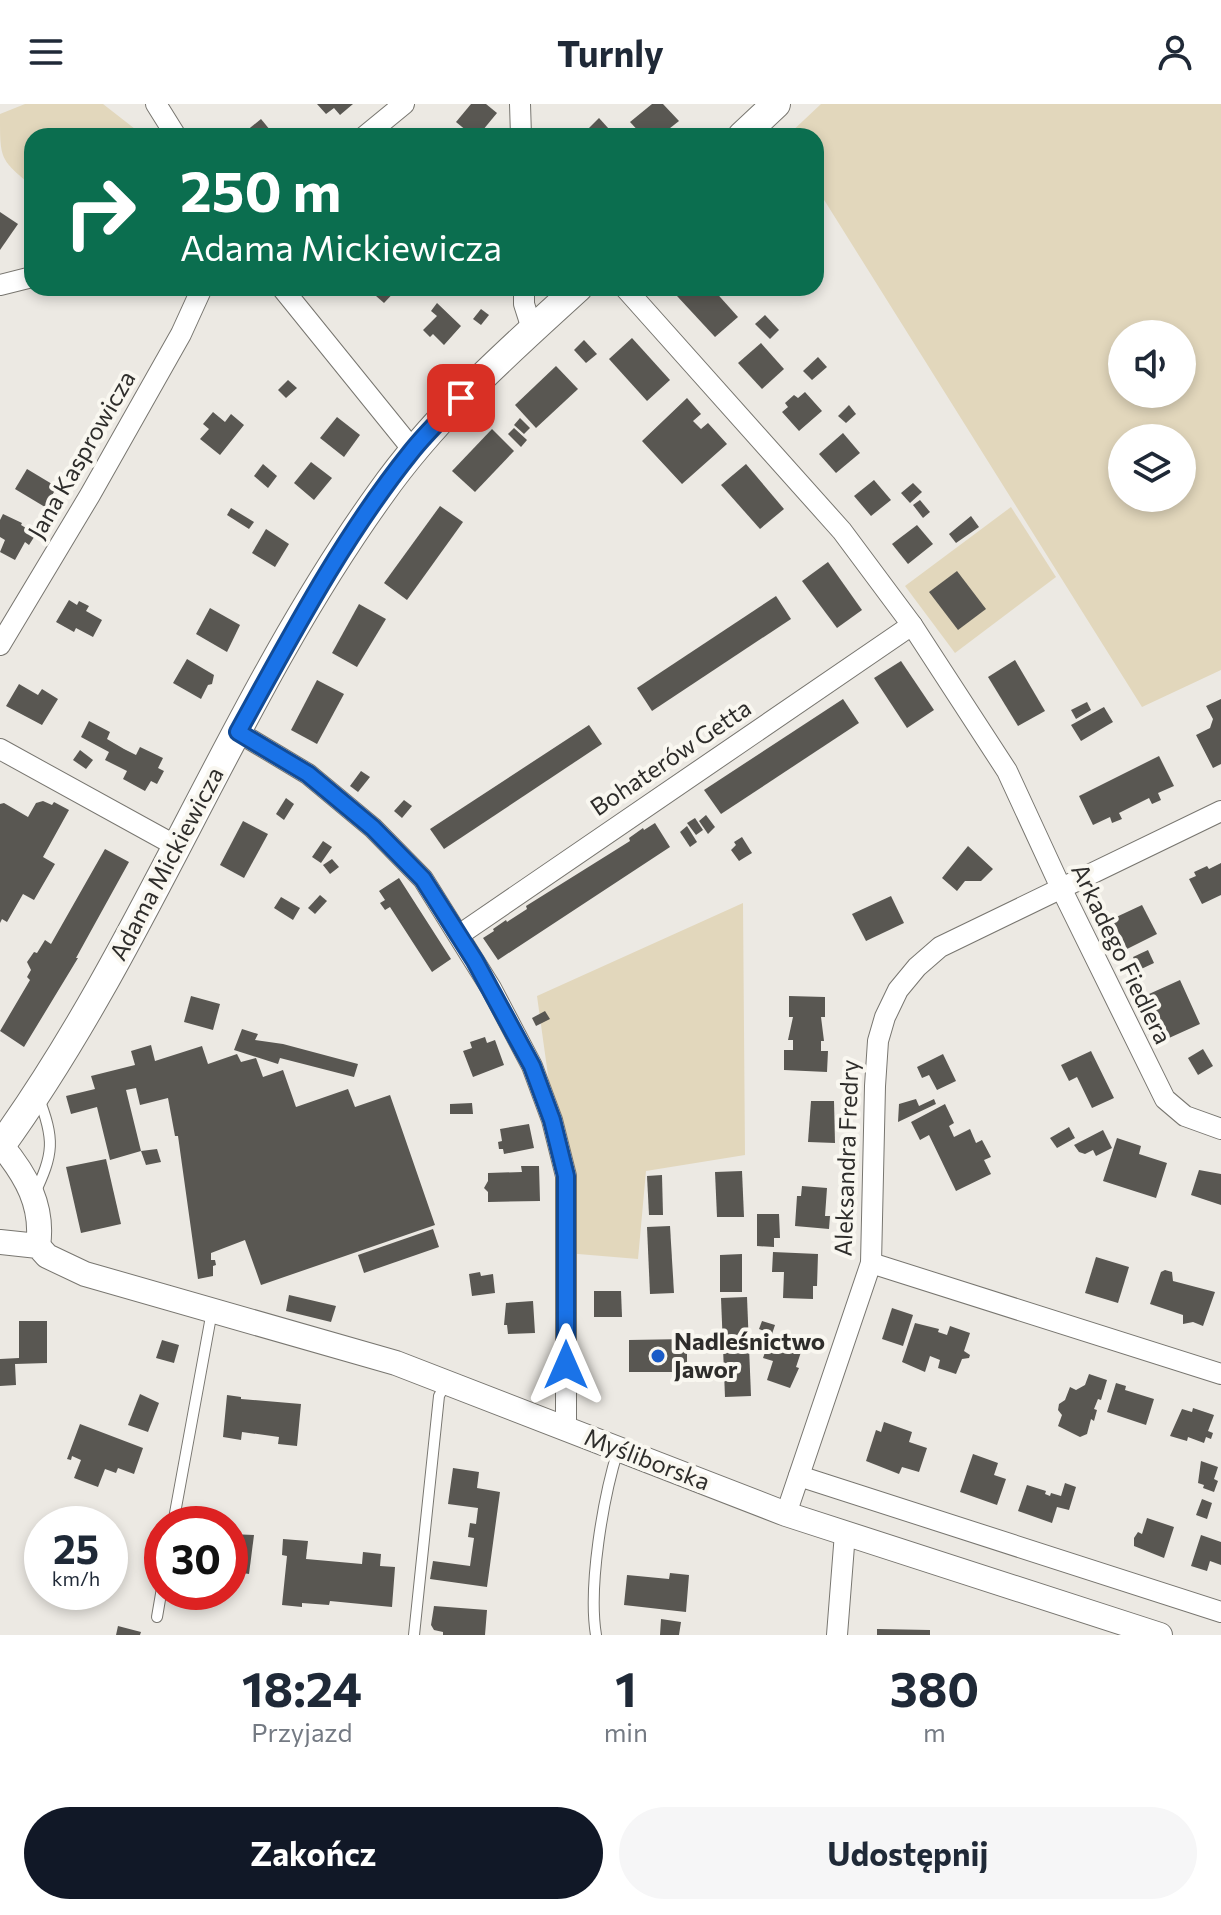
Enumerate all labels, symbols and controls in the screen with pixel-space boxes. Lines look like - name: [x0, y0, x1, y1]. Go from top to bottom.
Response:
- icon: menu: [24, 30, 68, 74]
- text: Turnly: [557, 30, 664, 74]
- icon: person: [1153, 30, 1197, 74]
- text: 250 m: [180, 155, 341, 224]
- icon: right: [48, 160, 152, 264]
- text: Adama Mickiewicza: [180, 224, 502, 268]
- map controls: [1108, 320, 1196, 512]
- button: sound: [1108, 320, 1196, 408]
- pin: [427, 364, 495, 432]
- street label: Jana Kasprowicza: [21, 365, 141, 543]
- icon: arrive: [439, 376, 483, 420]
- button: layers: [1108, 424, 1196, 512]
- street label: Bohaterów Getta: [584, 692, 756, 821]
- street label: Adama Mickiewicza: [102, 762, 229, 965]
- street label: Arkadego Fiedlera: [1066, 858, 1179, 1048]
- street label: Aleksandra Fredry: [828, 1059, 863, 1257]
- position arrow: [524, 1323, 608, 1407]
- place label: Nadleśnictwo Jawor: [674, 1326, 825, 1383]
- marker: Nadleśnictwo Jawor: [649, 1347, 667, 1365]
- street label: Myśliborska: [581, 1421, 714, 1496]
- speed limit sign: 30: [144, 1506, 248, 1610]
- text: 25: [53, 1523, 99, 1572]
- text: km/h: [52, 1566, 100, 1590]
- text: 18:24: [242, 1658, 362, 1717]
- text: 1: [615, 1658, 637, 1717]
- text: 380: [890, 1658, 979, 1717]
- text: Przyjazd: [251, 1716, 352, 1747]
- text: min: [604, 1716, 648, 1747]
- text: m: [923, 1716, 946, 1747]
- button: Zakończ: [24, 1807, 603, 1899]
- button: Udostępnij: [619, 1807, 1197, 1899]

